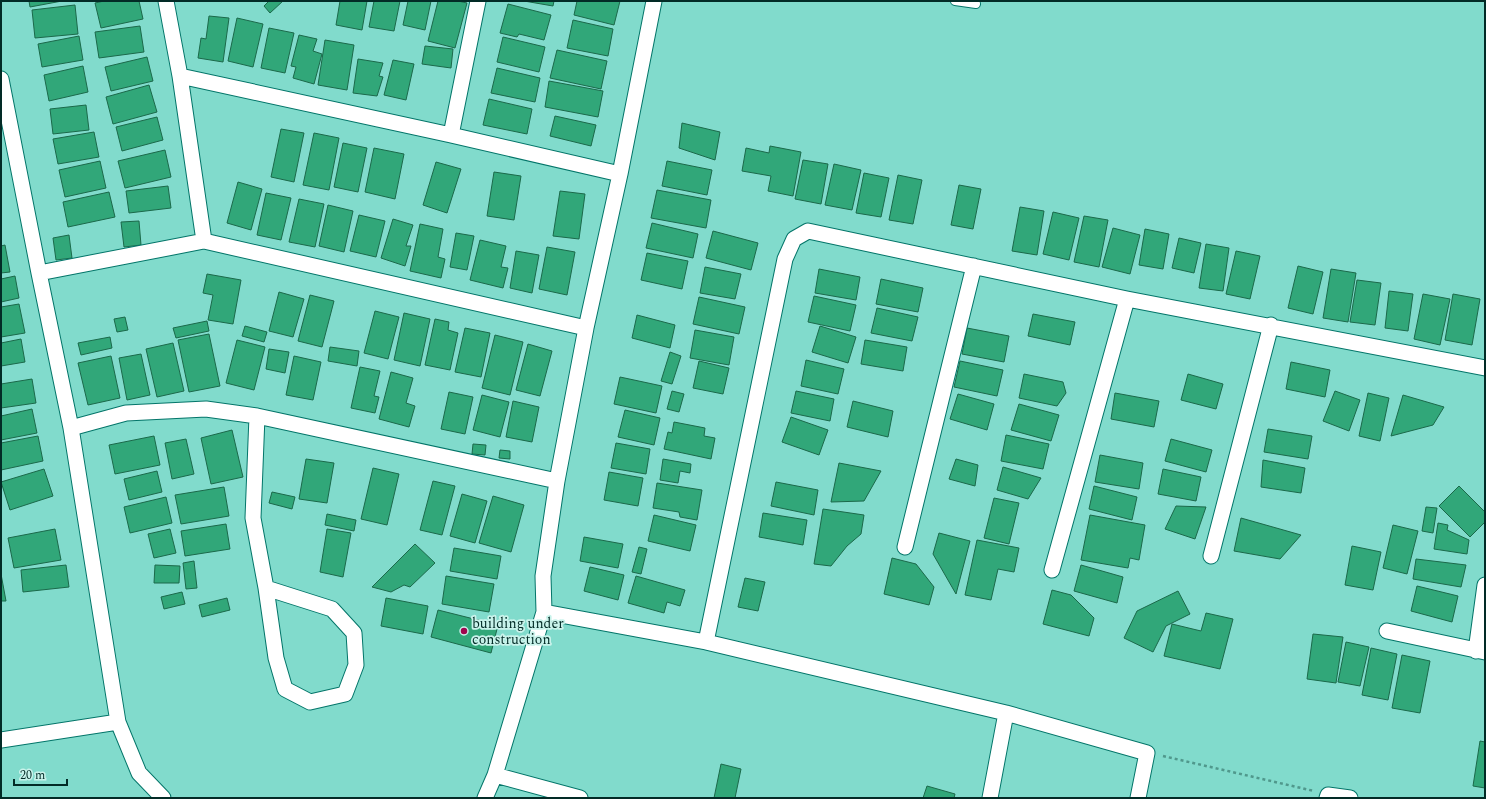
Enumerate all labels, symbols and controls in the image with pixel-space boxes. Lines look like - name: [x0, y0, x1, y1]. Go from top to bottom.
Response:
- place label: building under construction: [472, 613, 564, 650]
- marker: building under construction: [459, 626, 469, 636]
- scale bar: [14, 761, 67, 787]
- text: 20 m: [20, 766, 45, 785]

